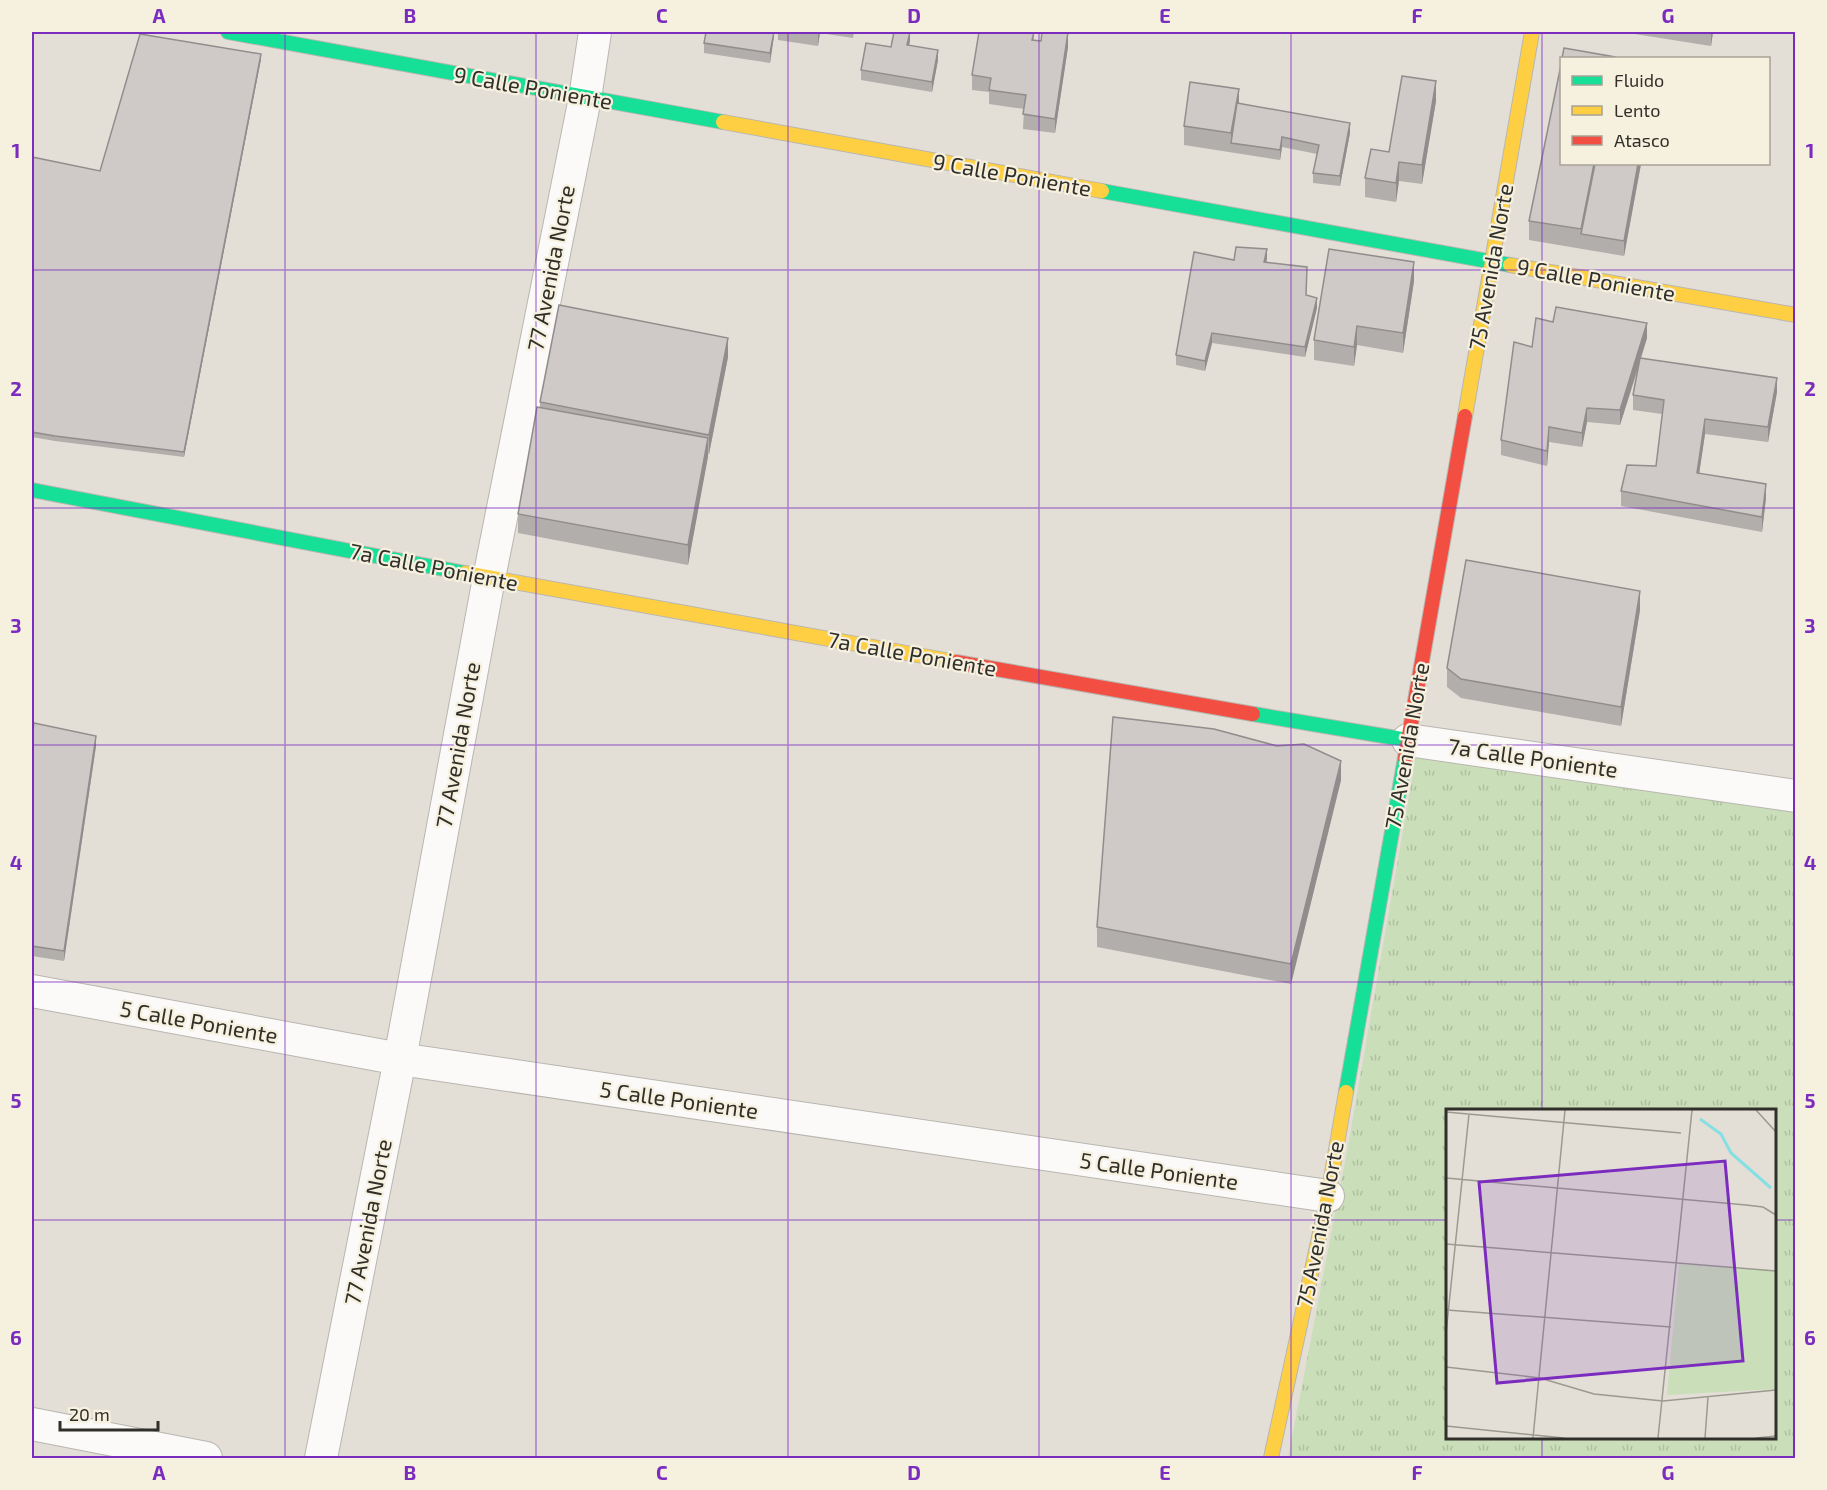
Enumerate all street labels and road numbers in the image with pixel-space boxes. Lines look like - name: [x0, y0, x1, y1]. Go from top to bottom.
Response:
- street label: 9 Calle Poniente: [452, 60, 614, 114]
- street label: 9 Calle Poniente: [931, 147, 1093, 201]
- street label: 75 Avenida Norte: [1463, 181, 1517, 352]
- street label: 77 Avenida Norte: [521, 183, 579, 353]
- street label: 9 Calle Poniente: [1515, 252, 1677, 306]
- street label: 7a Calle Poniente: [348, 537, 521, 595]
- street label: 7a Calle Poniente: [826, 625, 999, 681]
- street label: 77 Avenida Norte: [430, 660, 484, 830]
- street label: 75 Avenida Norte: [1379, 660, 1433, 831]
- street label: 7a Calle Poniente: [1447, 732, 1620, 782]
- street label: 5 Calle Poniente: [118, 994, 280, 1048]
- street label: 5 Calle Poniente: [598, 1075, 760, 1123]
- street label: 77 Avenida Norte: [338, 1137, 396, 1307]
- street label: 75 Avenida Norte: [1290, 1138, 1348, 1309]
- street label: 5 Calle Poniente: [1078, 1146, 1240, 1194]

